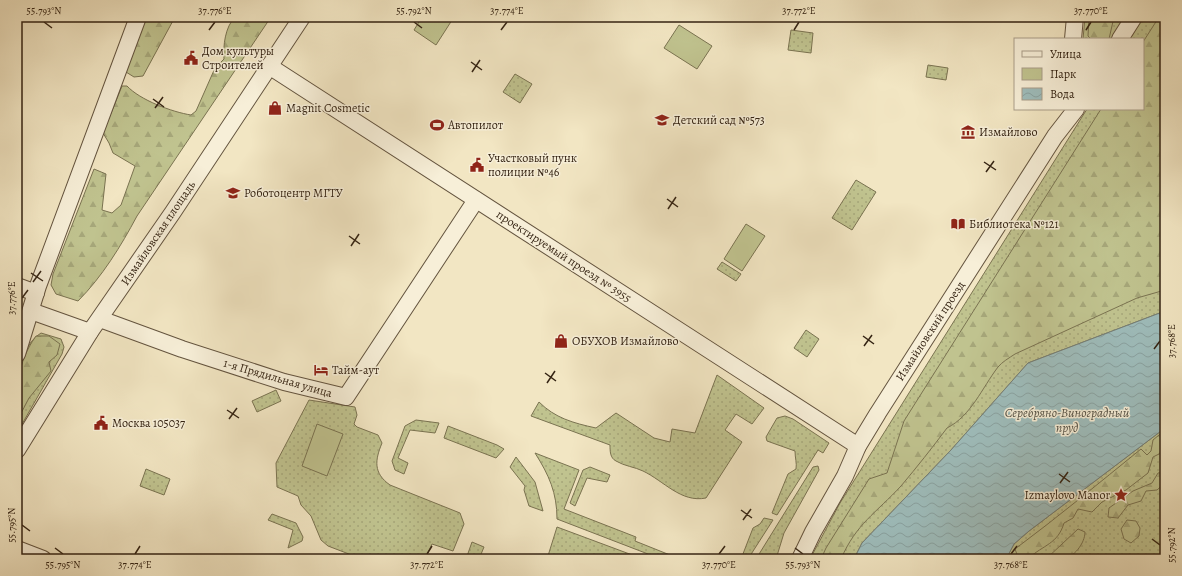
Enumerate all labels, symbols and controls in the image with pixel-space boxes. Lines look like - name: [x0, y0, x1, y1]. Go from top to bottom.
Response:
- text: 55.793°N: [27, 4, 61, 17]
- text: 37.776°E: [198, 4, 232, 17]
- text: 55.792°N: [396, 4, 432, 17]
- text: 37.774°E: [490, 4, 524, 17]
- text: 37.772°E: [782, 4, 816, 17]
- text: 37.770°E: [1074, 4, 1108, 17]
- legend: [1014, 38, 1144, 110]
- place label: Дом культуры Строителей: [202, 43, 274, 73]
- text: Улица: [1050, 46, 1082, 62]
- public building icon: Дом культуры Строителей: [183, 50, 199, 66]
- text: Парк: [1050, 66, 1076, 82]
- text: Вода: [1050, 86, 1075, 102]
- shop icon: Magnit Cosmetic: [267, 100, 283, 116]
- place label: Magnit Cosmetic: [286, 100, 370, 116]
- school or university icon: Детский сад №573: [654, 112, 670, 128]
- place label: Детский сад №573: [673, 112, 765, 128]
- sports icon: Автопилот: [429, 117, 445, 133]
- place label: Автопилот: [447, 117, 504, 133]
- museum icon: Измайлово: [960, 124, 976, 140]
- place label: Измайлово: [979, 124, 1038, 140]
- place label: Участковый пунк полиции №46: [488, 150, 577, 180]
- public building icon: Участковый пунк полиции №46: [469, 157, 485, 173]
- street label: Измайловская площадь: [117, 177, 199, 288]
- school or university icon: Роботоцентр МГТУ: [225, 185, 241, 201]
- place label: Роботоцентр МГТУ: [244, 185, 343, 201]
- street label: проектируемый проезд № 3955: [493, 206, 635, 306]
- library icon: Библиотека №121: [950, 216, 966, 232]
- place label: Библиотека №121: [969, 216, 1059, 232]
- street label: Измайловский проезд: [892, 278, 968, 384]
- text: 37.776°E: [5, 281, 18, 315]
- text: 37.768°E: [1165, 324, 1178, 358]
- shop icon: ОБУХОВ Измайлово: [553, 333, 569, 349]
- place label: ОБУХОВ Измайлово: [572, 333, 679, 349]
- street label: 1-я Прядильная улица: [222, 355, 335, 401]
- hotel icon: Тайм-аут: [313, 362, 329, 378]
- place label: Тайм-аут: [332, 362, 380, 378]
- water label: Серебряно-Виноградный пруд: [1005, 404, 1130, 436]
- public building icon: Москва 105037: [93, 415, 109, 431]
- place label: Москва 105037: [112, 415, 186, 431]
- place label: Izmaylovo Manor: [1024, 487, 1110, 503]
- place icon: Izmaylovo Manor: [1113, 487, 1129, 503]
- text: 55.795°N: [5, 508, 18, 542]
- text: 55.792°N: [1165, 527, 1178, 563]
- text: 55.795°N: [46, 558, 80, 571]
- text: 37.774°E: [118, 558, 152, 571]
- text: 37.772°E: [410, 558, 444, 571]
- text: 37.770°E: [702, 558, 736, 571]
- text: 55.793°N: [786, 558, 820, 571]
- text: 37.768°E: [994, 558, 1028, 571]

